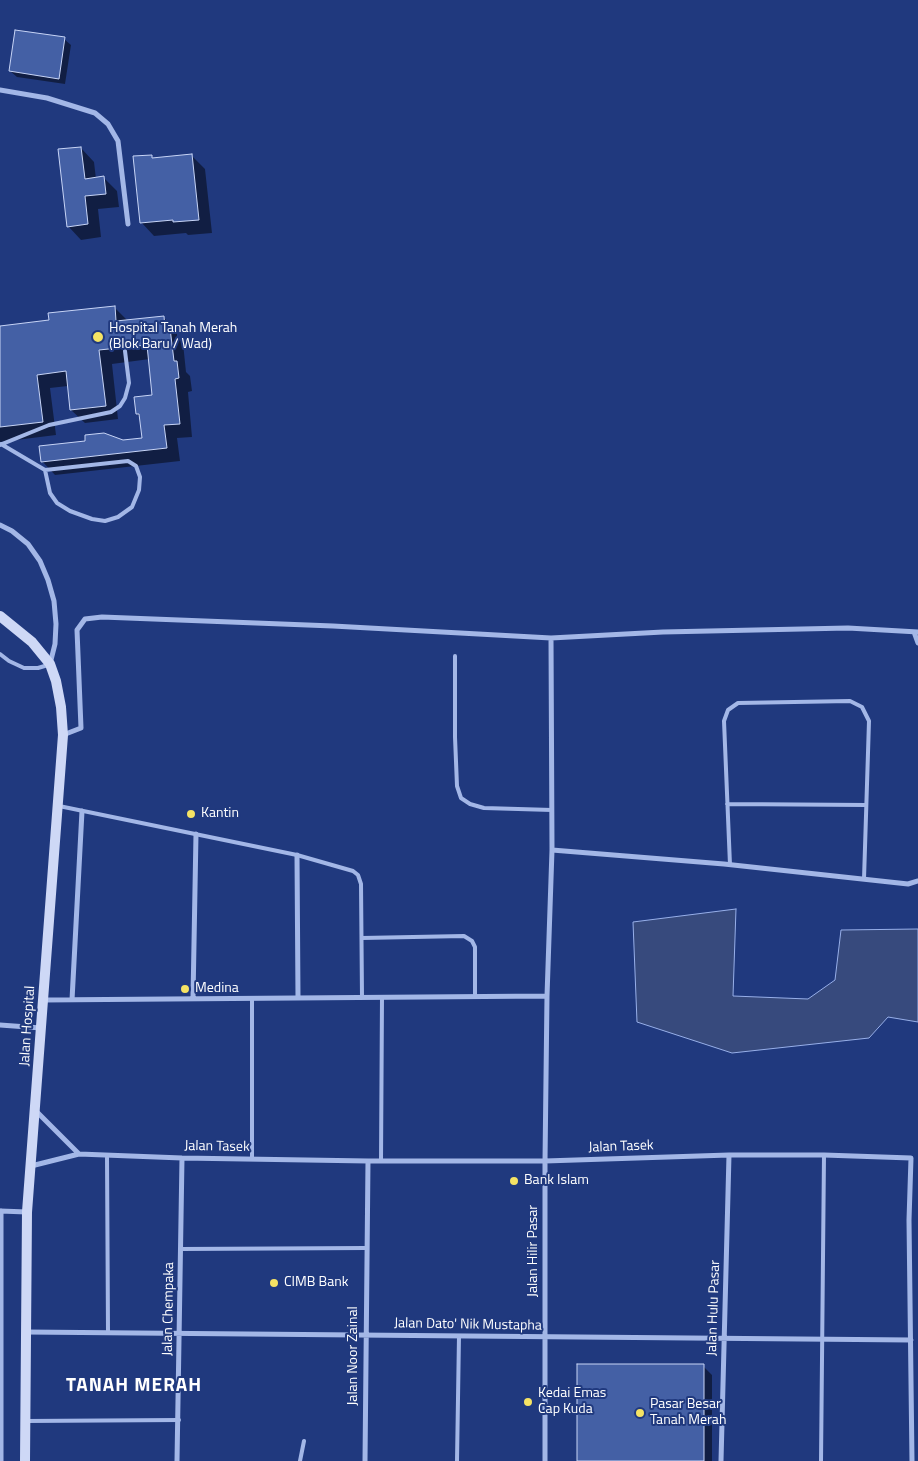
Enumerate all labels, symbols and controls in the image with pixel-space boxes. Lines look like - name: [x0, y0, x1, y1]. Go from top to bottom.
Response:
- place label: Hospital Tanah Merah (Blok Baru / Wad): [109, 321, 237, 354]
- marker: Hospital Tanah Merah (Blok Baru / Wad): [91, 330, 105, 344]
- place label: Kantin: [201, 806, 239, 822]
- marker: Kantin: [185, 808, 197, 820]
- place label: Medina: [195, 981, 239, 997]
- marker: Medina: [179, 983, 191, 995]
- street label: Jalan Hospital: [17, 985, 39, 1067]
- street label: Jalan Tasek: [588, 1137, 654, 1157]
- street label: Jalan Tasek: [184, 1138, 250, 1156]
- place label: Bank Islam: [524, 1173, 589, 1189]
- marker: Bank Islam: [508, 1175, 520, 1187]
- street label: Jalan Hilir Pasar: [526, 1205, 542, 1297]
- street label: Jalan Hulu Pasar: [704, 1260, 724, 1356]
- street label: Jalan Chempaka: [160, 1262, 178, 1356]
- place label: CIMB Bank: [284, 1275, 348, 1291]
- marker: CIMB Bank: [268, 1277, 280, 1289]
- street label: Jalan Noor Zainal: [346, 1306, 362, 1406]
- street label: Jalan Dato' Nik Mustapha: [394, 1315, 542, 1335]
- district label: TANAH MERAH: [65, 1375, 203, 1397]
- place label: Kedai Emas Cap Kuda: [538, 1386, 606, 1418]
- marker: Kedai Emas Cap Kuda: [522, 1396, 534, 1408]
- place label: Pasar Besar Tanah Merah: [650, 1397, 726, 1430]
- marker: Pasar Besar Tanah Merah: [634, 1407, 646, 1419]

